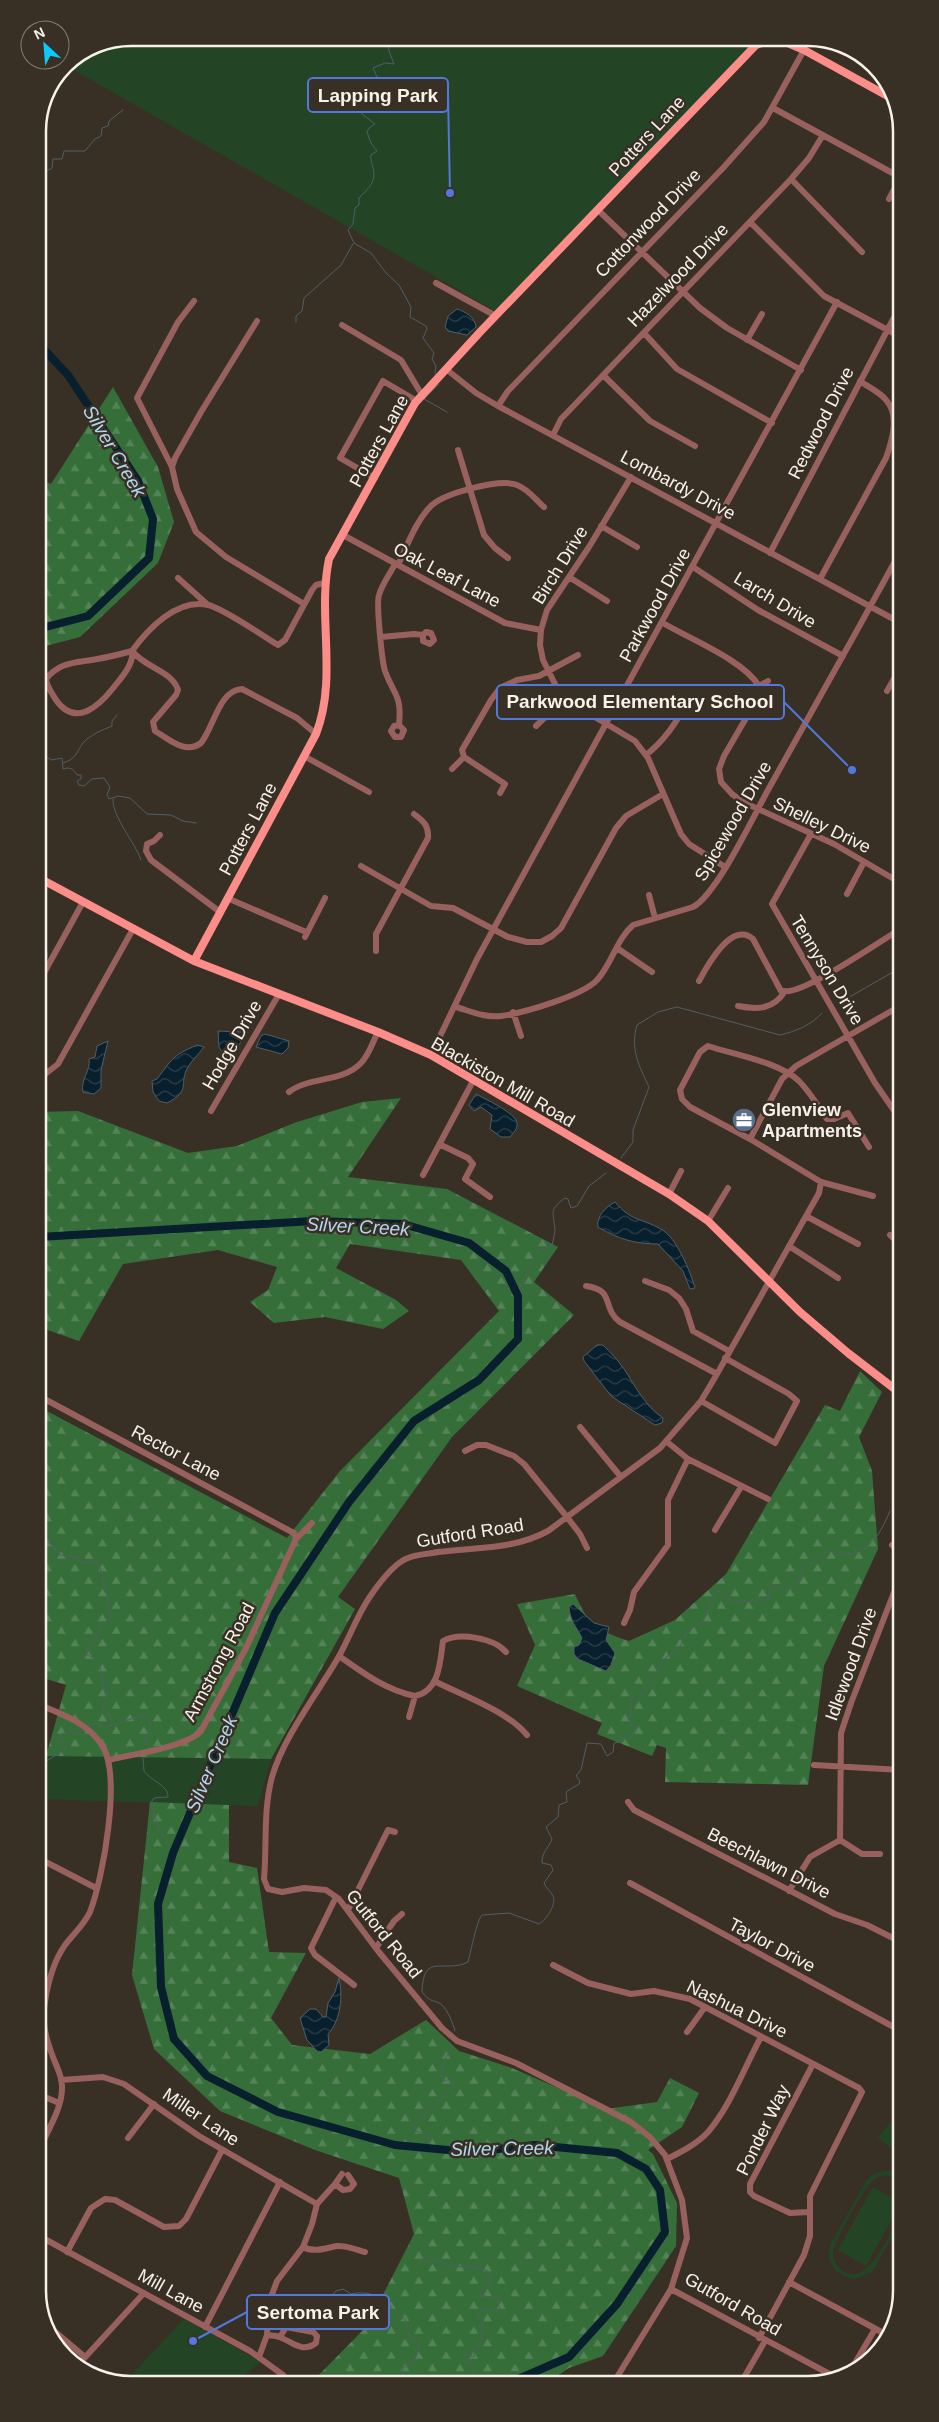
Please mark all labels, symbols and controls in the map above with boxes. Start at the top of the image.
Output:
north arrow [20,20,70,70]
text: N [31,24,47,43]
callout: Lapping Park [308,78,448,112]
text: Lapping Park [318,85,439,106]
street label: Potters Lane [605,92,689,180]
street label: Cottonwood Drive [591,165,705,281]
street label: Hazelwood Drive [624,219,732,331]
street label: Redwood Drive [784,364,858,482]
street label: Potters Lane [346,392,412,490]
water label: Silver Creek [79,401,151,502]
street label: Lombardy Drive [617,446,739,524]
street label: Birch Drive [528,522,592,608]
street label: Oak Leaf Lane [390,538,504,612]
street label: Parkwood Drive [615,545,695,665]
street label: Larch Drive [730,568,820,632]
callout: Parkwood Elementary School [497,685,784,719]
text: Parkwood Elementary School [506,691,774,712]
street label: Spicewood Drive [691,758,775,884]
street label: Potters Lane [215,779,281,879]
street label: Shelley Drive [770,793,874,857]
street label: Tennyson Drive [786,912,868,1028]
street label: Hodge Drive [198,997,266,1093]
street label: Blackiston Mill Road [428,1033,578,1131]
place label: Glenview Apartments [762,1100,862,1141]
office icon: Glenview Apartments [731,1107,757,1133]
water label: Silver Creek [306,1213,412,1240]
street label: Rector Lane [128,1421,224,1485]
street label: Gutford Road [415,1515,525,1551]
street label: Armstrong Road [179,1599,259,1725]
street label: Idlewood Drive [821,1605,881,1723]
water label: Silver Creek [182,1711,242,1816]
street label: Beechlawn Drive [704,1823,834,1903]
street label: Gutford Road [342,1886,426,1982]
street label: Taylor Drive [725,1914,819,1976]
street label: Nashua Drive [684,1976,790,2042]
street label: Ponder Way [732,2081,794,2179]
street label: Miller Lane [159,2084,243,2150]
water label: Silver Creek [450,2137,555,2160]
street label: Mill Lane [135,2265,207,2317]
street label: Gutford Road [681,2268,785,2340]
callout: Sertoma Park [247,2295,389,2329]
text: Sertoma Park [257,2302,380,2323]

